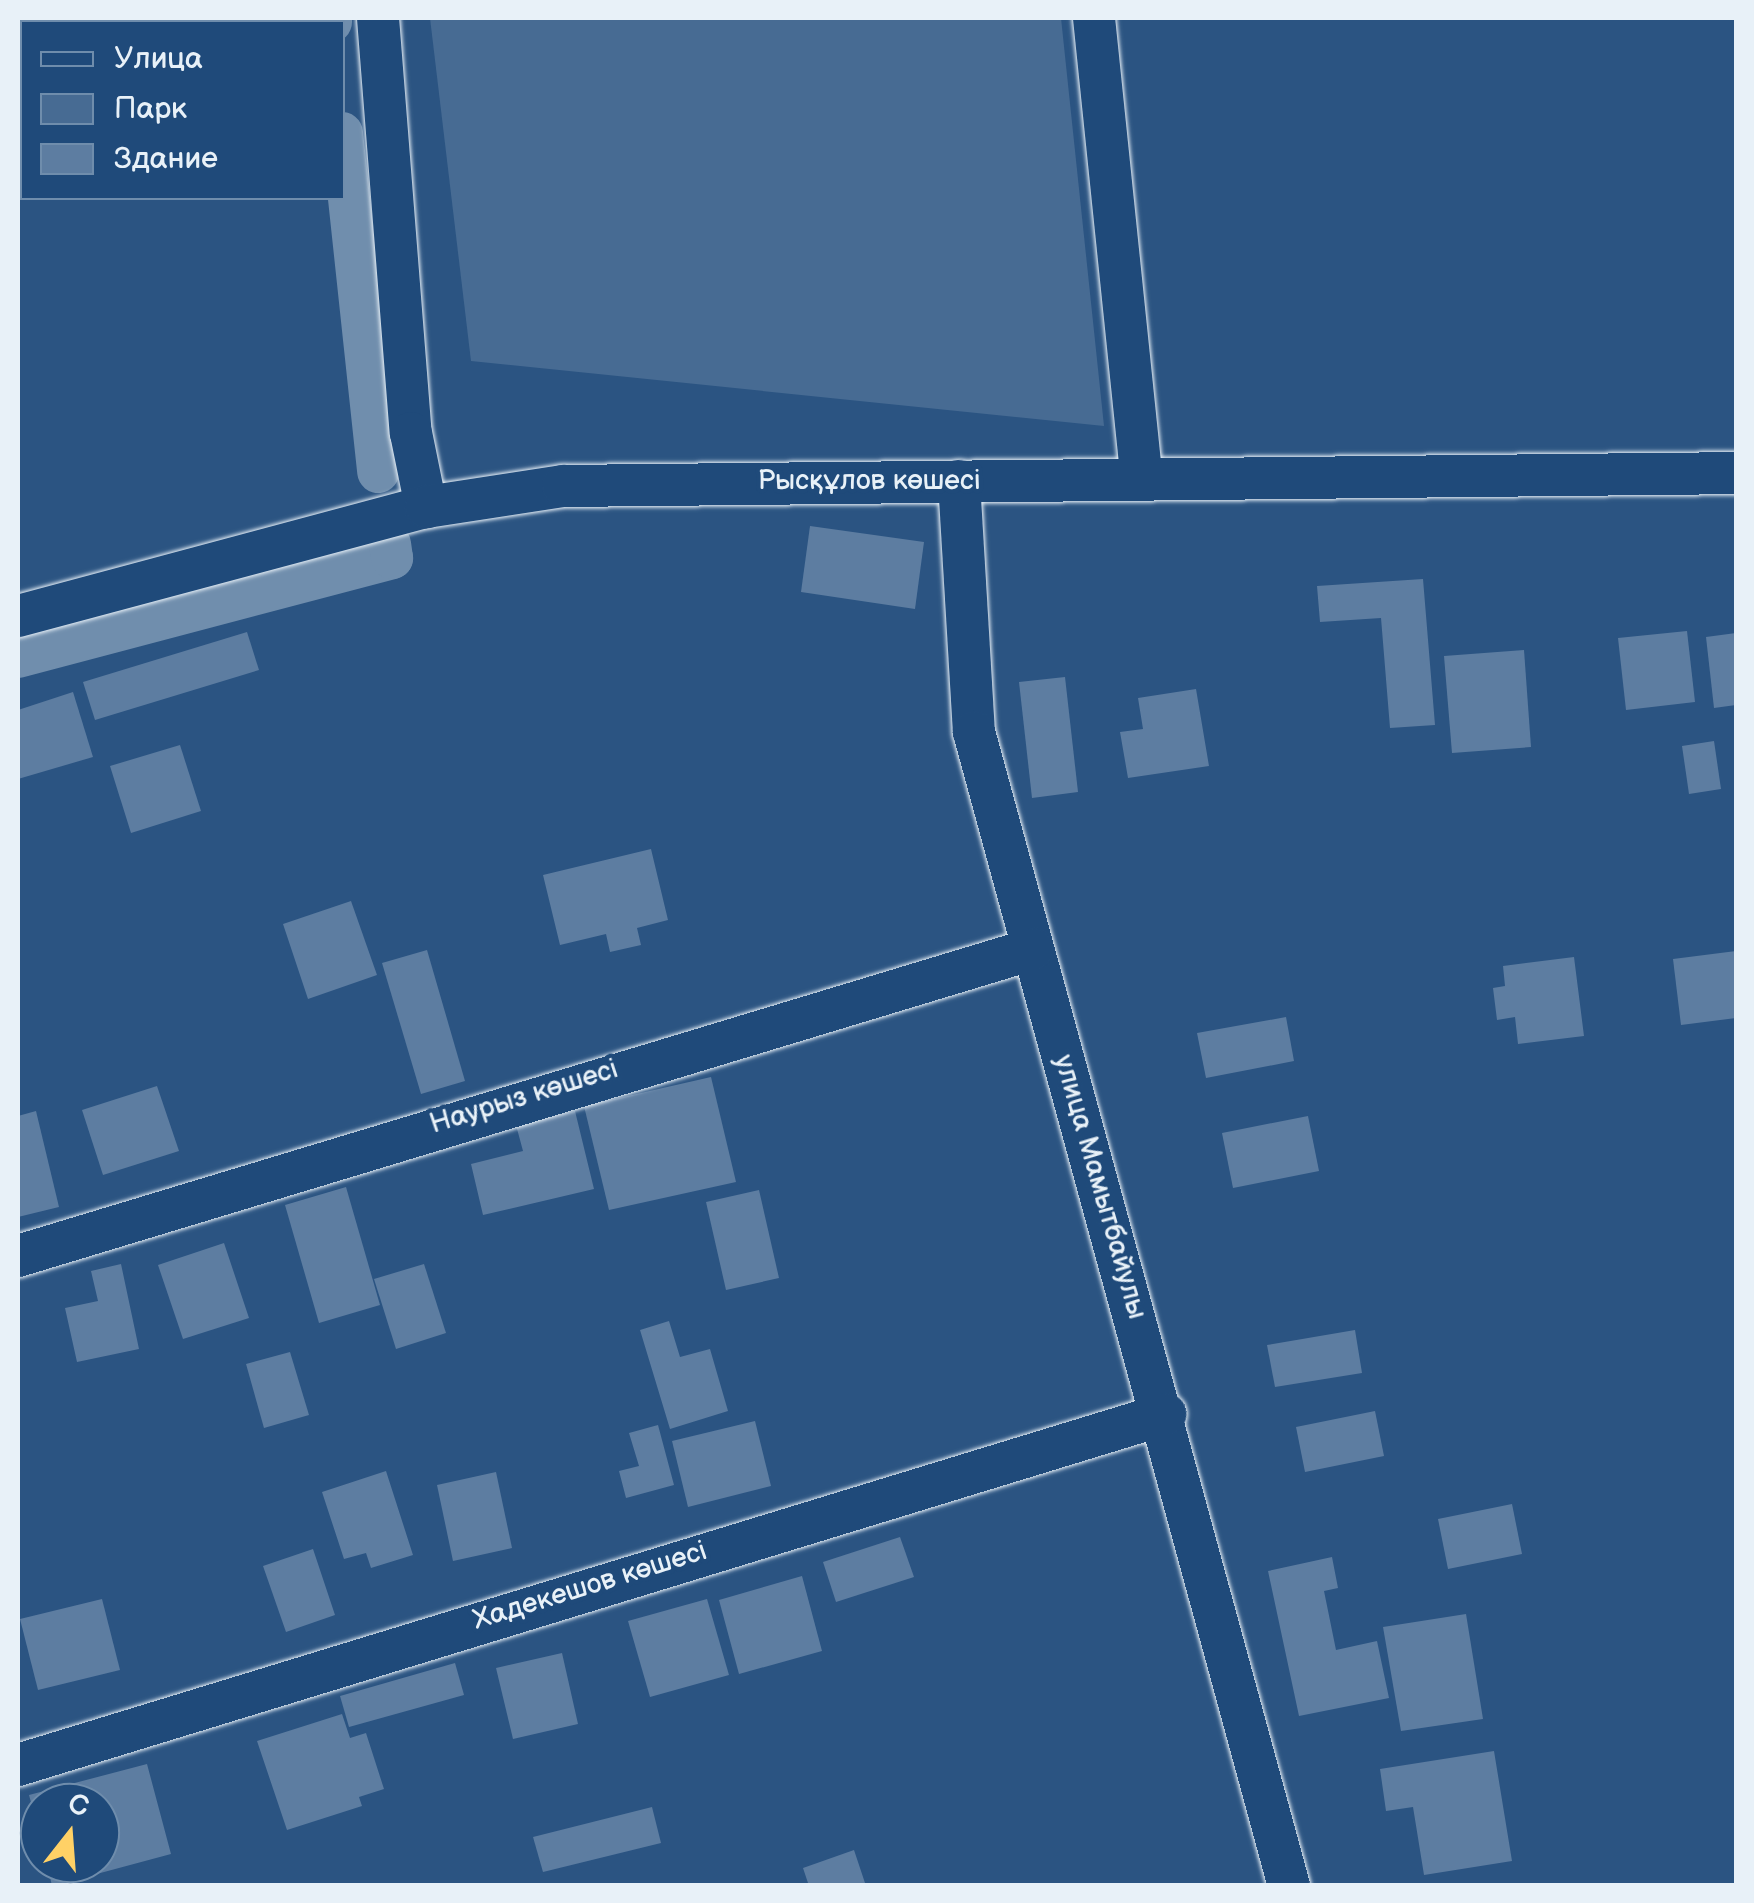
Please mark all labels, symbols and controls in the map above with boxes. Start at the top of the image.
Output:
legend [20,20,345,200]
text: Улица [114,41,203,77]
text: Парк [114,91,187,127]
text: Здание [114,141,218,177]
street label: Рысқұлов көшесі [757,464,981,498]
street label: улица Мамытбайулы [1046,1051,1154,1323]
street label: Наурыз көшесі [426,1052,622,1142]
street label: Хадекешов көшесі [469,1534,711,1638]
north arrow [20,1783,120,1883]
text: С [64,1787,92,1824]

